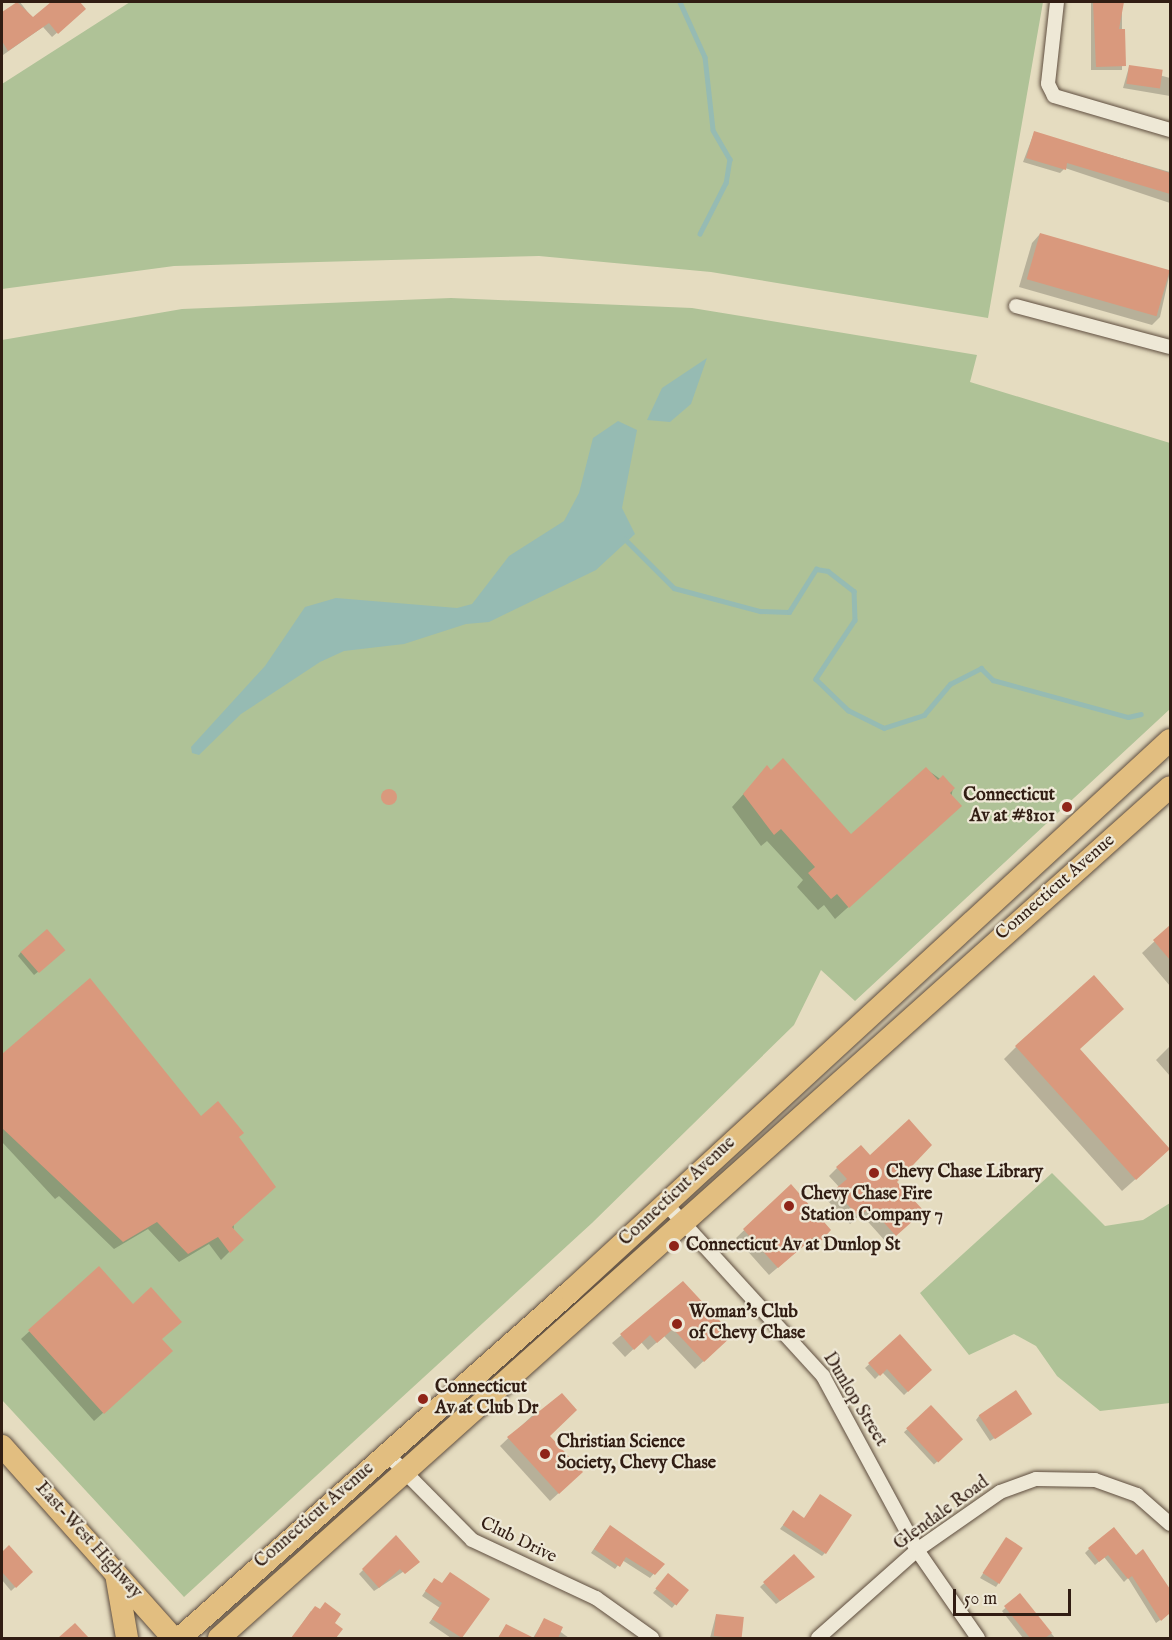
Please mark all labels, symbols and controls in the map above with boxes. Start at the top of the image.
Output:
place label: Connecticut Av at #8101 [963,786,1055,828]
marker: Connecticut Av at #8101 [1060,800,1074,814]
street label: Connecticut Avenue [992,830,1120,946]
street label: Connecticut Avenue [616,1133,740,1251]
place label: Chevy Chase Library [886,1162,1043,1184]
marker: Chevy Chase Library [867,1166,881,1180]
place label: Chevy Chase Fire Station Company 7 [801,1185,943,1228]
marker: Chevy Chase Fire Station Company 7 [782,1199,796,1213]
place label: Connecticut Av at Dunlop St [686,1235,900,1257]
marker: Connecticut Av at Dunlop St [667,1239,681,1253]
place label: Woman's Club of Chevy Chase [689,1303,805,1346]
marker: Woman's Club of Chevy Chase [670,1317,684,1331]
street label: Dunlop Street [817,1349,891,1451]
place label: Connecticut Av at Club Dr [435,1378,538,1420]
marker: Connecticut Av at Club Dr [416,1392,430,1406]
place label: Christian Science Society, Chevy Chase [557,1433,716,1476]
marker: Christian Science Society, Chevy Chase [538,1447,552,1461]
street label: Connecticut Avenue [251,1458,379,1574]
street label: Glendale Road [890,1472,994,1556]
street label: East-West Highway [30,1478,146,1604]
street label: Club Drive [476,1513,560,1569]
scale bar [956,1577,1074,1615]
text: 50 m [964,1588,997,1611]

